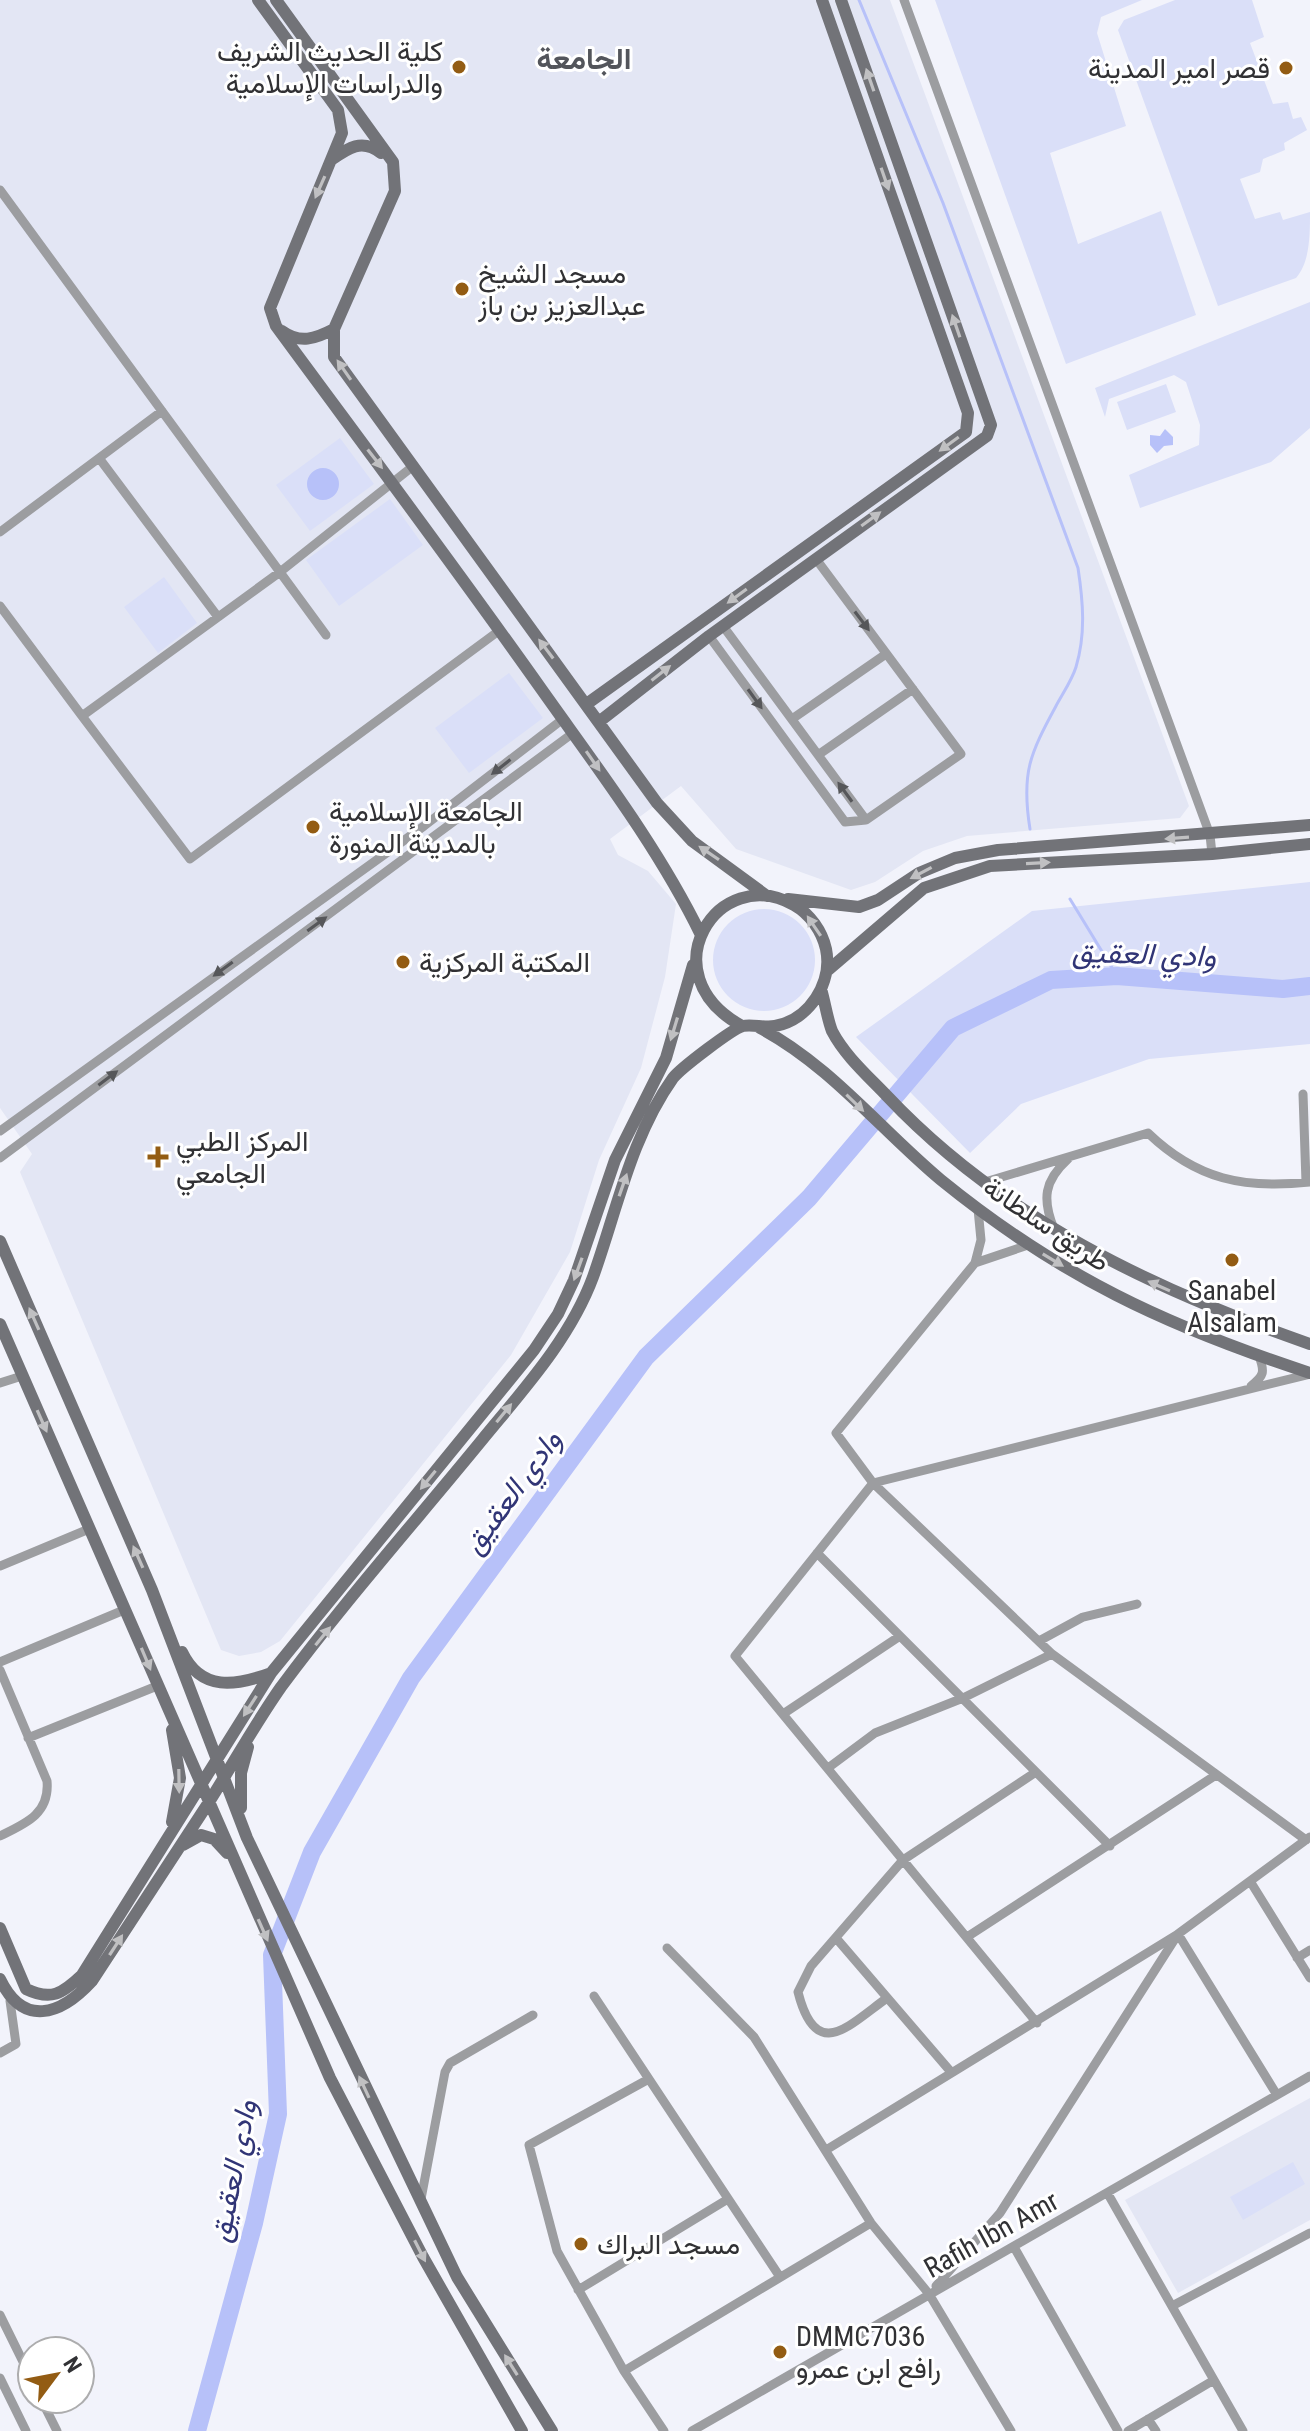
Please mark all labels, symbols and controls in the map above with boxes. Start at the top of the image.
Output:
place label: كلية الحديث الشريف والدراسات الإسلامية [217,35,443,102]
district label: الجامعة [537,41,631,76]
place label: قصر امير المدينة [1088,52,1270,86]
marker: كلية الحديث الشريف والدراسات الإسلامية [450,58,468,76]
marker: قصر امير المدينة [1277,59,1295,77]
one-way arrow [863,68,875,92]
one-way arrow [879,167,892,191]
one-way arrow [313,175,326,199]
place label: مسجد الشيخ عبدالعزيز بن باز [477,257,646,323]
marker: مسجد الشيخ عبدالعزيز بن باز [453,280,471,298]
one-way arrow [950,313,962,337]
one-way arrow [337,360,352,381]
one-way arrow [938,436,959,451]
one-way arrow [367,449,383,469]
one-way arrow [860,511,882,527]
one-way arrow [727,587,748,603]
one-way arrow [854,611,870,632]
one-way arrow [538,639,554,659]
one-way arrow [651,665,671,682]
one-way arrow [747,688,762,709]
one-way arrow [585,750,600,771]
one-way arrow [491,758,511,774]
one-way arrow [838,781,854,802]
place label: الجامعة الإسلامية بالمدينة المنورة [329,795,523,861]
marker: الجامعة الإسلامية بالمدينة المنورة [304,818,322,836]
one-way arrow [1164,832,1189,845]
one-way arrow [698,846,719,861]
one-way arrow [1026,856,1051,869]
one-way arrow [910,867,933,880]
one-way arrow [807,915,822,936]
one-way arrow [306,916,328,932]
water label: وادي العقيق [1071,933,1217,981]
place label: المكتبة المركزية [419,946,590,980]
marker: المكتبة المركزية [394,953,412,971]
one-way arrow [212,961,234,977]
one-way arrow [667,1017,680,1041]
one-way arrow [97,1071,118,1087]
one-way arrow [845,1093,864,1112]
place label: المركز الطبي الجامعي [176,1125,308,1196]
marker: المركز الطبي الجامعي [147,1146,169,1168]
street label: طريق سلطانة [977,1170,1116,1280]
one-way arrow [617,1172,629,1196]
marker: Sanabel Alsalam [1223,1251,1241,1269]
one-way arrow [1042,1253,1064,1267]
one-way arrow [571,1257,584,1281]
place label: Sanabel Alsalam [1187,1274,1277,1339]
one-way arrow [1147,1279,1171,1293]
one-way arrow [27,1307,40,1330]
one-way arrow [495,1403,512,1423]
one-way arrow [35,1409,48,1433]
water label: وادي العقيق [455,1423,574,1565]
one-way arrow [420,1470,437,1490]
one-way arrow [131,1545,144,1569]
one-way arrow [314,1626,330,1646]
one-way arrow [139,1648,152,1671]
one-way arrow [243,1695,258,1717]
one-way arrow [172,1769,185,1794]
one-way arrow [256,1918,270,1942]
one-way arrow [108,1934,122,1956]
one-way arrow [357,2076,371,2099]
water label: وادي العقيق [202,2097,270,2246]
street label: Rafih Ibn Amr [918,2184,1064,2285]
place label: مسجد البراك [597,2228,740,2262]
marker: مسجد البراك [572,2235,590,2253]
one-way arrow [413,2239,426,2262]
place label: DMMC7036 رافع ابن عمرو [796,2320,941,2388]
north arrow [16,2335,96,2415]
marker: DMMC7036 رافع ابن عمرو [771,2343,789,2361]
text: N [58,2352,87,2377]
one-way arrow [504,2353,519,2376]

